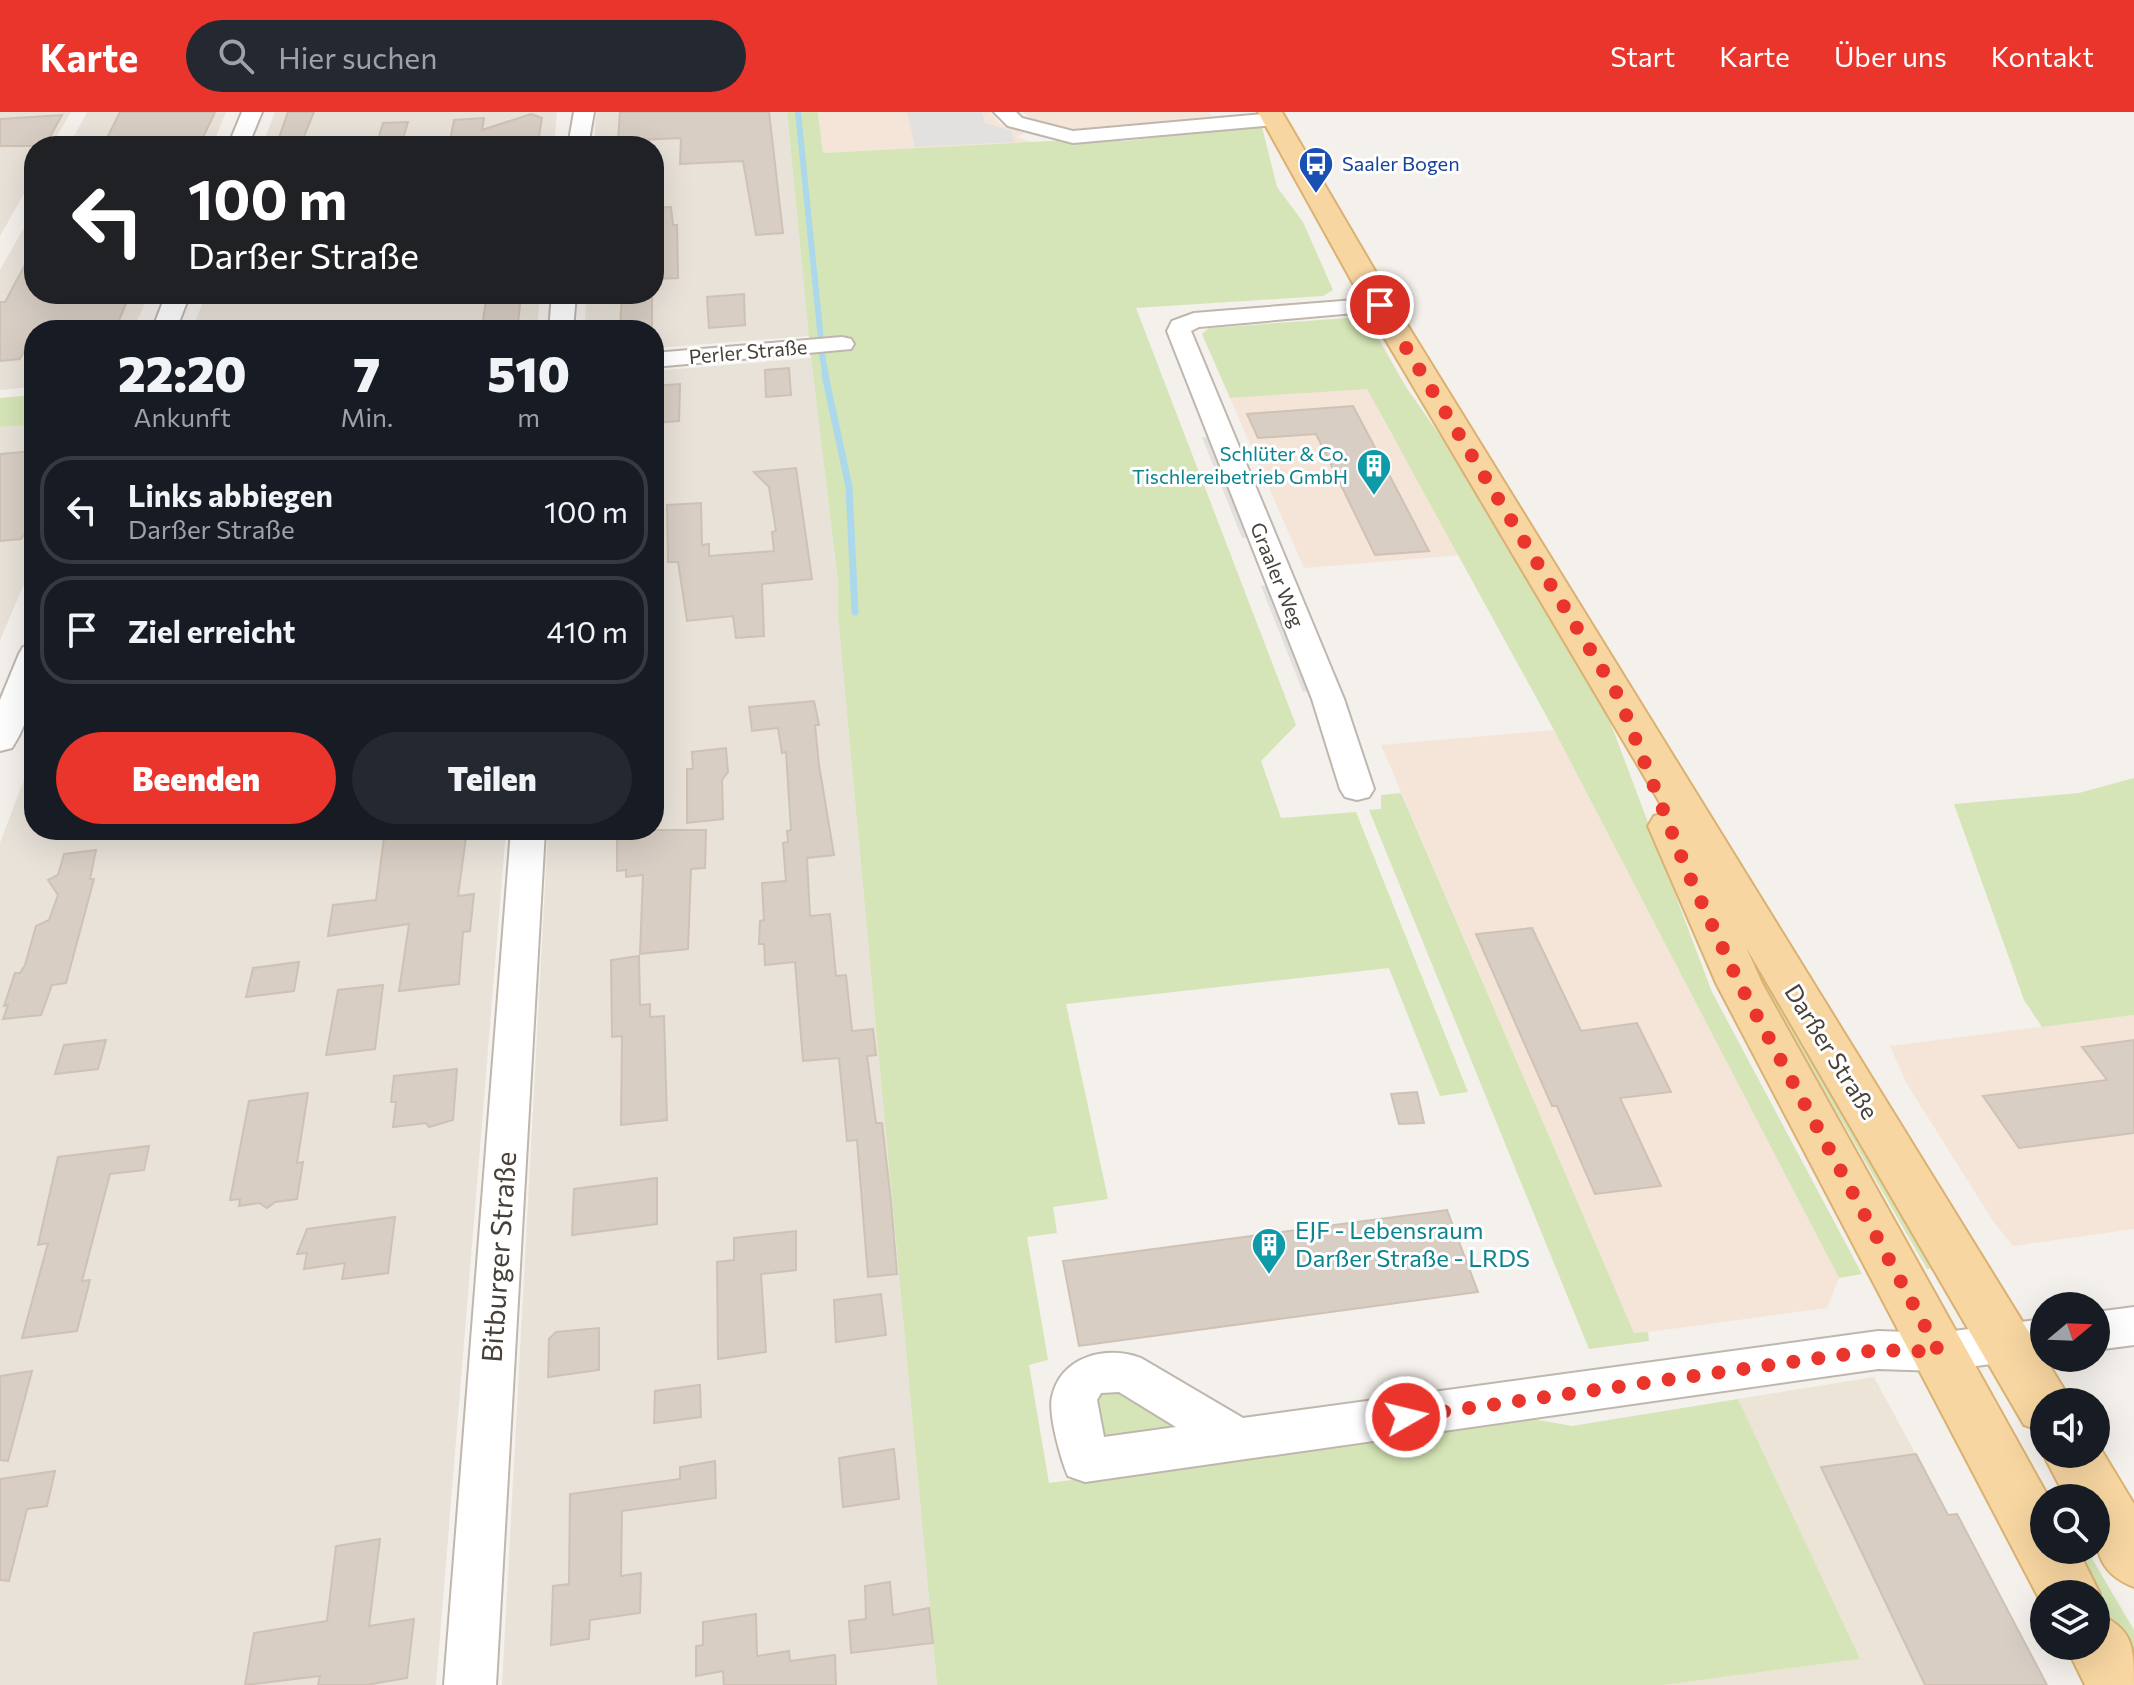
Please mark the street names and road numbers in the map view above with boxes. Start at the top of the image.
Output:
street label: Perler Straße [688,334,808,368]
street label: Graaler Weg [1246,519,1310,631]
street label: Darßer Straße [1779,978,1885,1124]
street label: Bitburger Straße [474,1150,522,1363]

